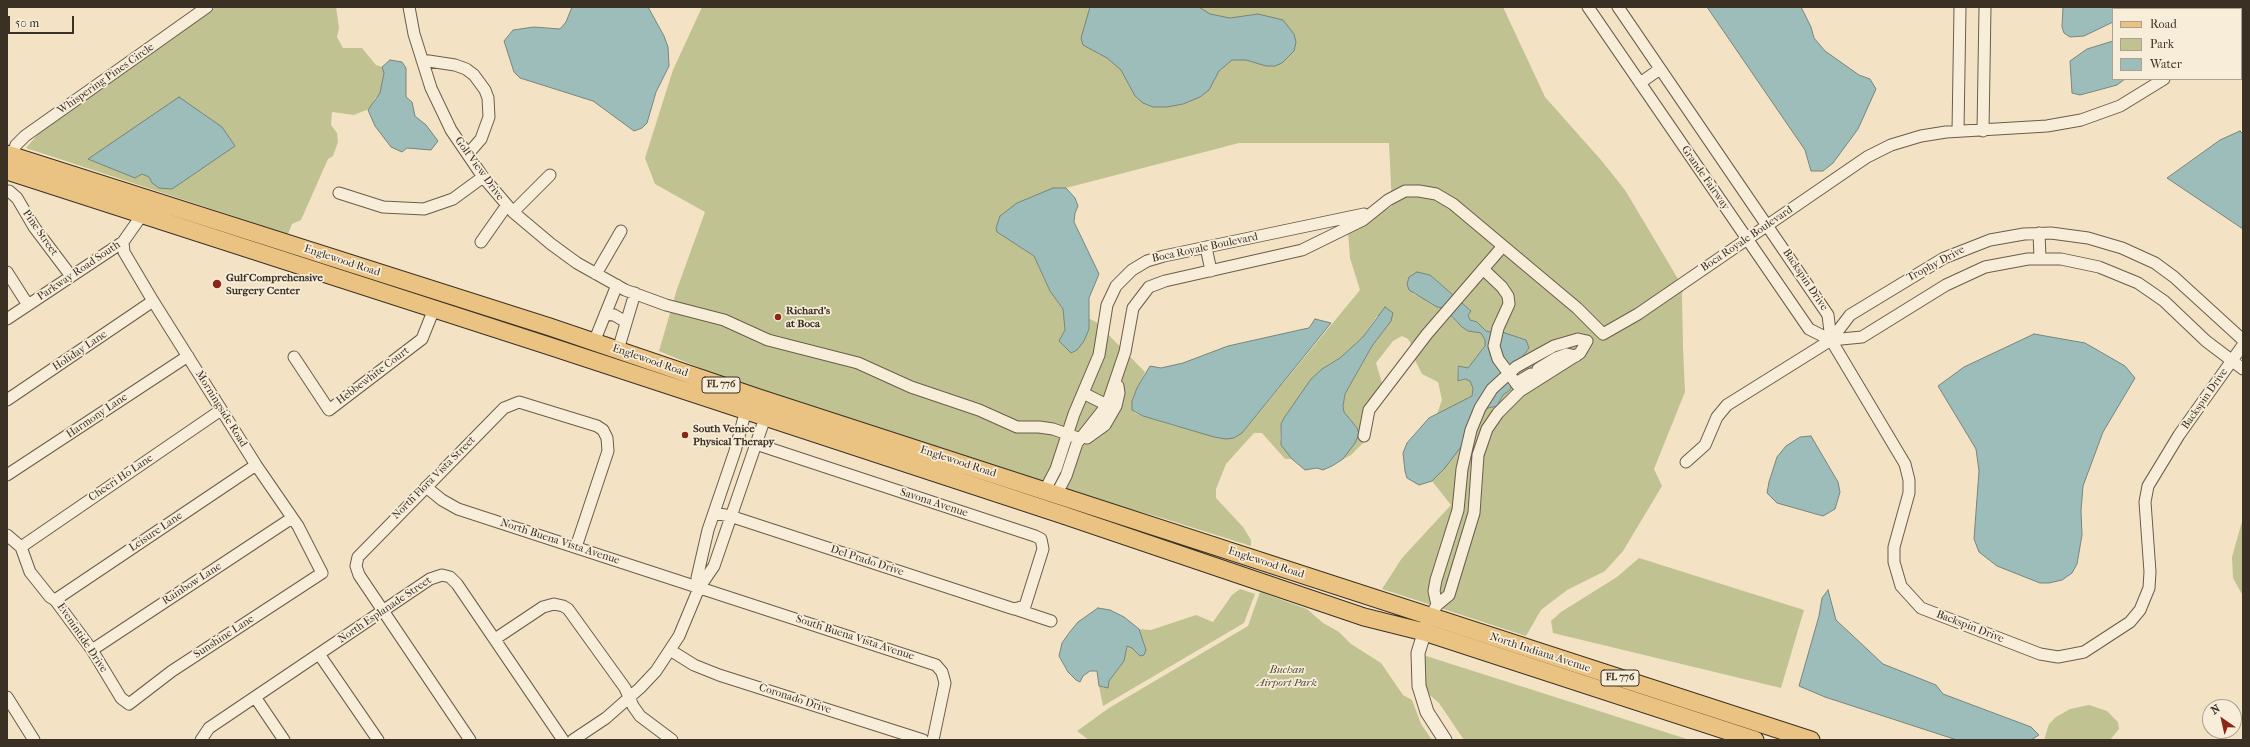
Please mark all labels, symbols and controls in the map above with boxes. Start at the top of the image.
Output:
scale bar [10,8,76,34]
legend [2112,8,2242,80]
text: 50 m [15,16,39,30]
text: Road [2150,17,2177,31]
text: Park [2150,37,2174,51]
street label: Whispering Pines Circle [55,41,157,117]
text: Water [2150,57,2182,71]
street label: Golf View Drive [452,135,506,203]
street label: Grande Fairway [1678,143,1732,213]
street label: Boca Royale Boulevard [1699,203,1795,275]
street label: Pine Street [19,207,61,259]
street label: Boca Royale Boulevard [1151,230,1259,266]
street label: Parkway Road South [35,238,123,304]
street label: Englewood Road [302,242,382,280]
street label: Trophy Drive [1905,243,1967,285]
street label: Backspin Drive [1780,247,1830,313]
place label: Gulf Comprehensive Surgery Center [226,271,323,297]
marker: Gulf Comprehensive Surgery Center [211,278,223,290]
place label: Richard's at Boca [786,304,830,330]
marker: Richard's at Boca [773,312,783,322]
street label: Holiday Lane [50,328,110,374]
street label: Englewood Road [610,342,690,380]
street label: Hebbewhite Court [334,344,412,408]
street label: Backspin Drive [2179,366,2231,432]
street label: Morningside Road [192,368,250,450]
road number: FL 776 [702,377,740,393]
street label: Harmony Lane [64,391,130,441]
place label: South Venice Physical Therapy [693,422,774,448]
marker: South Venice Physical Therapy [680,430,690,440]
street label: North Flora Vista Street [390,434,478,522]
street label: Englewood Road [918,443,998,481]
street label: Cheeri Ho Lane [86,452,156,504]
street label: Savona Avenue [898,486,970,520]
street label: Leisure Lane [127,509,185,555]
street label: North Buena Vista Avenue [499,516,621,568]
street label: Del Prado Drive [829,543,905,579]
street label: Englewood Road [1226,544,1306,582]
street label: Rainbow Lane [160,560,224,608]
street label: North Esplanade Street [336,574,434,646]
street label: Evenintide Drive [54,601,110,675]
street label: Backspin Drive [1934,608,2006,646]
street label: Sunshine Lane [191,613,257,661]
street label: South Buena Vista Avenue [794,613,916,663]
street label: North Indiana Avenue [1488,630,1592,676]
park label: Buchan Airport Park [1257,663,1317,689]
road number: FL 776 [1601,670,1639,686]
street label: Coronado Drive [757,681,833,717]
north arrow [2202,699,2242,739]
text: N [2208,702,2223,717]

